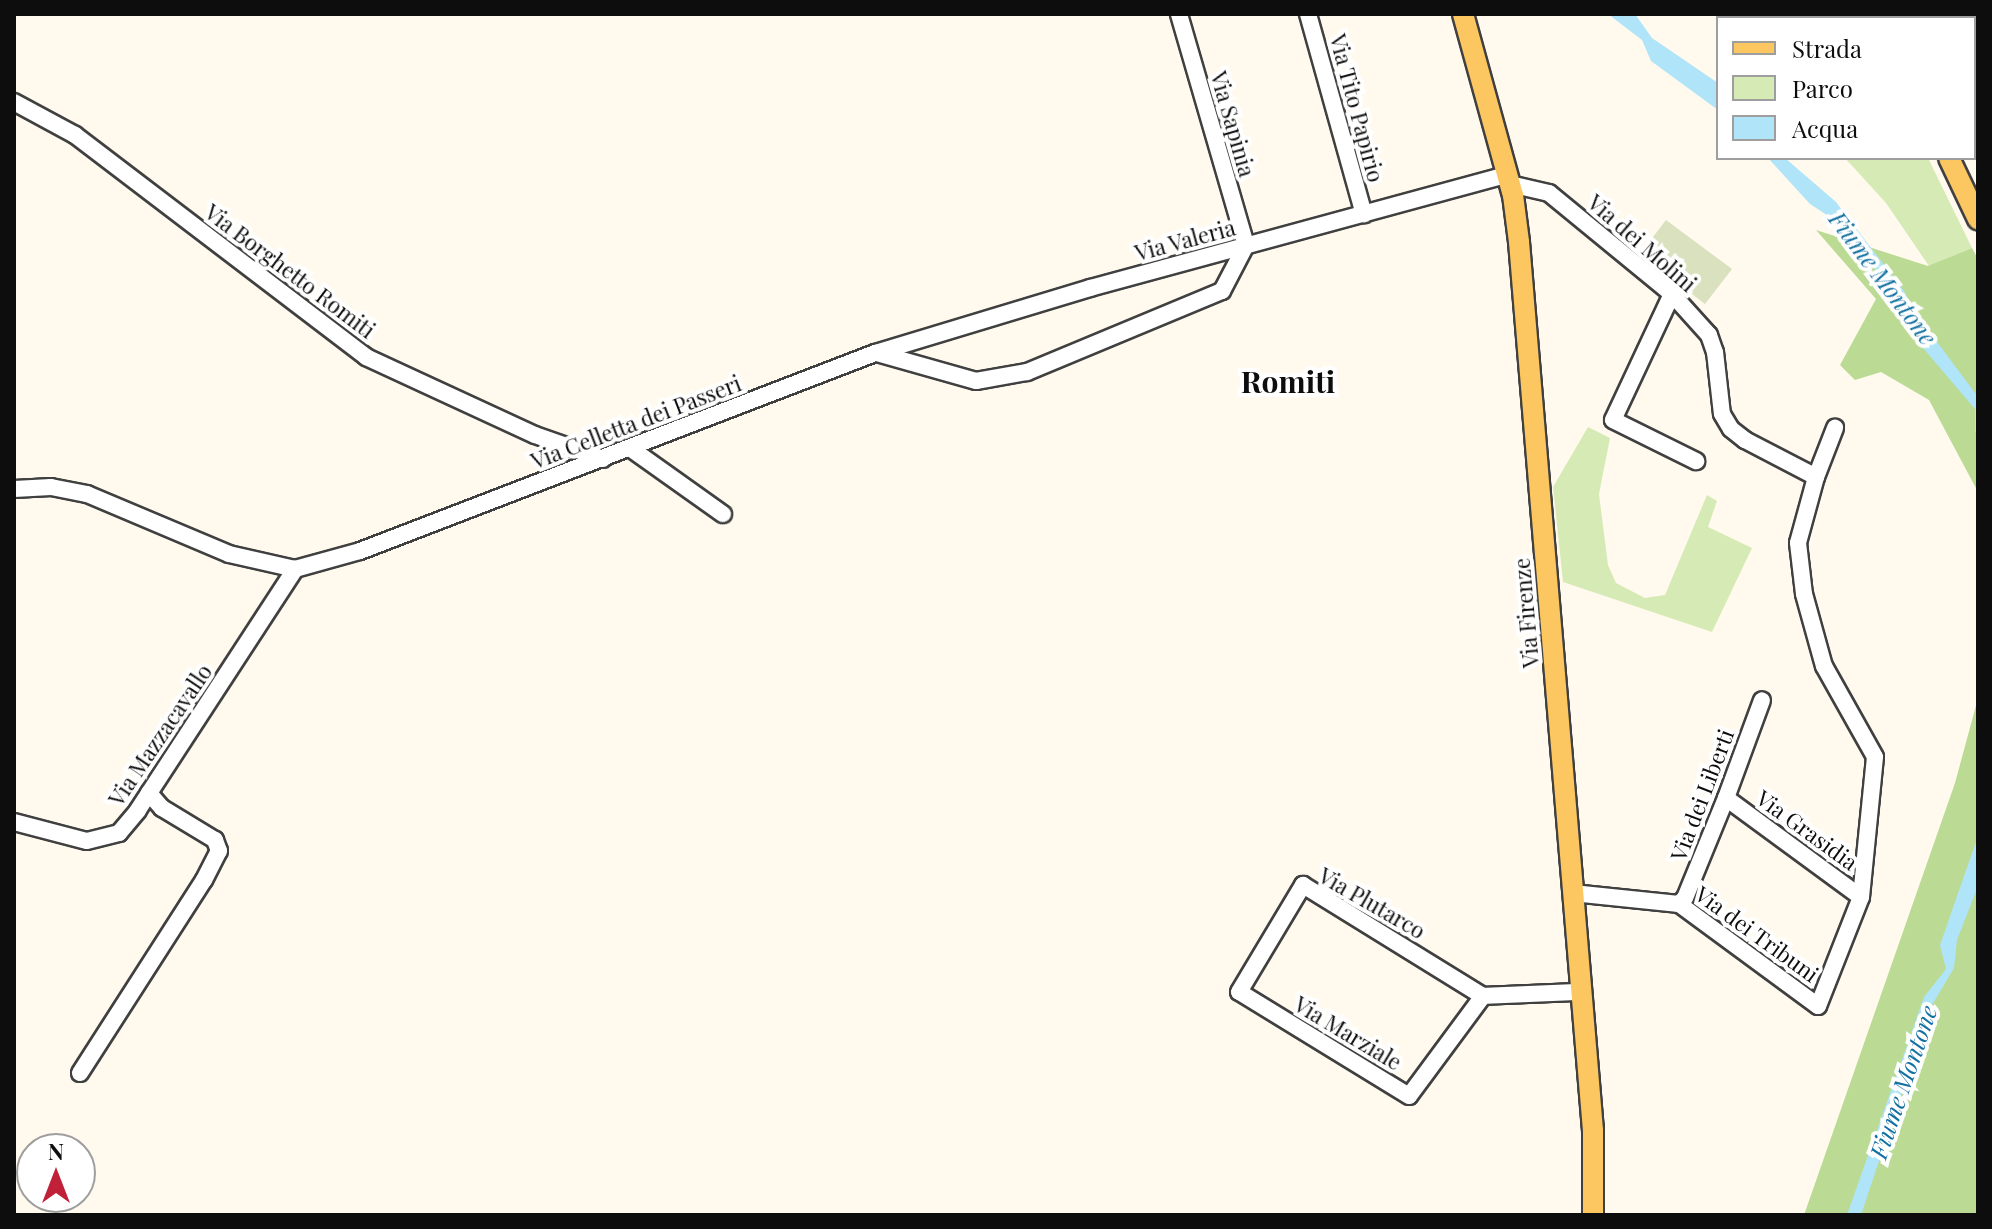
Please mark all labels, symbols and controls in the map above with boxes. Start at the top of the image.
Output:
legend [1716,16,1976,160]
street label: Via Tito Papirio [1324,31,1390,185]
text: Strada [1792,32,1862,64]
street label: Via Sapinia [1205,68,1261,180]
text: Parco [1792,72,1853,104]
text: Acqua [1792,112,1858,144]
street label: Via dei Molini [1582,189,1702,297]
street label: Via Borghetto Romiti [200,198,380,344]
water label: Fiume Montone [1823,205,1943,351]
street label: Via Valeria [1131,214,1239,266]
district label: Romiti [1241,363,1335,399]
street label: Via Celletta dei Passeri [527,370,745,474]
street label: Via Firenze [1508,557,1544,669]
street label: Via Mazzacavallo [103,659,217,811]
street label: Via dei Liberti [1665,725,1739,865]
street label: Via Grasidia [1751,784,1863,876]
street label: Via Plutarco [1314,862,1430,944]
street label: Via dei Tribuni [1690,880,1824,988]
street label: Via Marziale [1289,991,1407,1075]
water label: Fiume Montone [1863,1002,1943,1162]
north arrow [16,1133,96,1213]
text: N [48,1136,64,1166]

